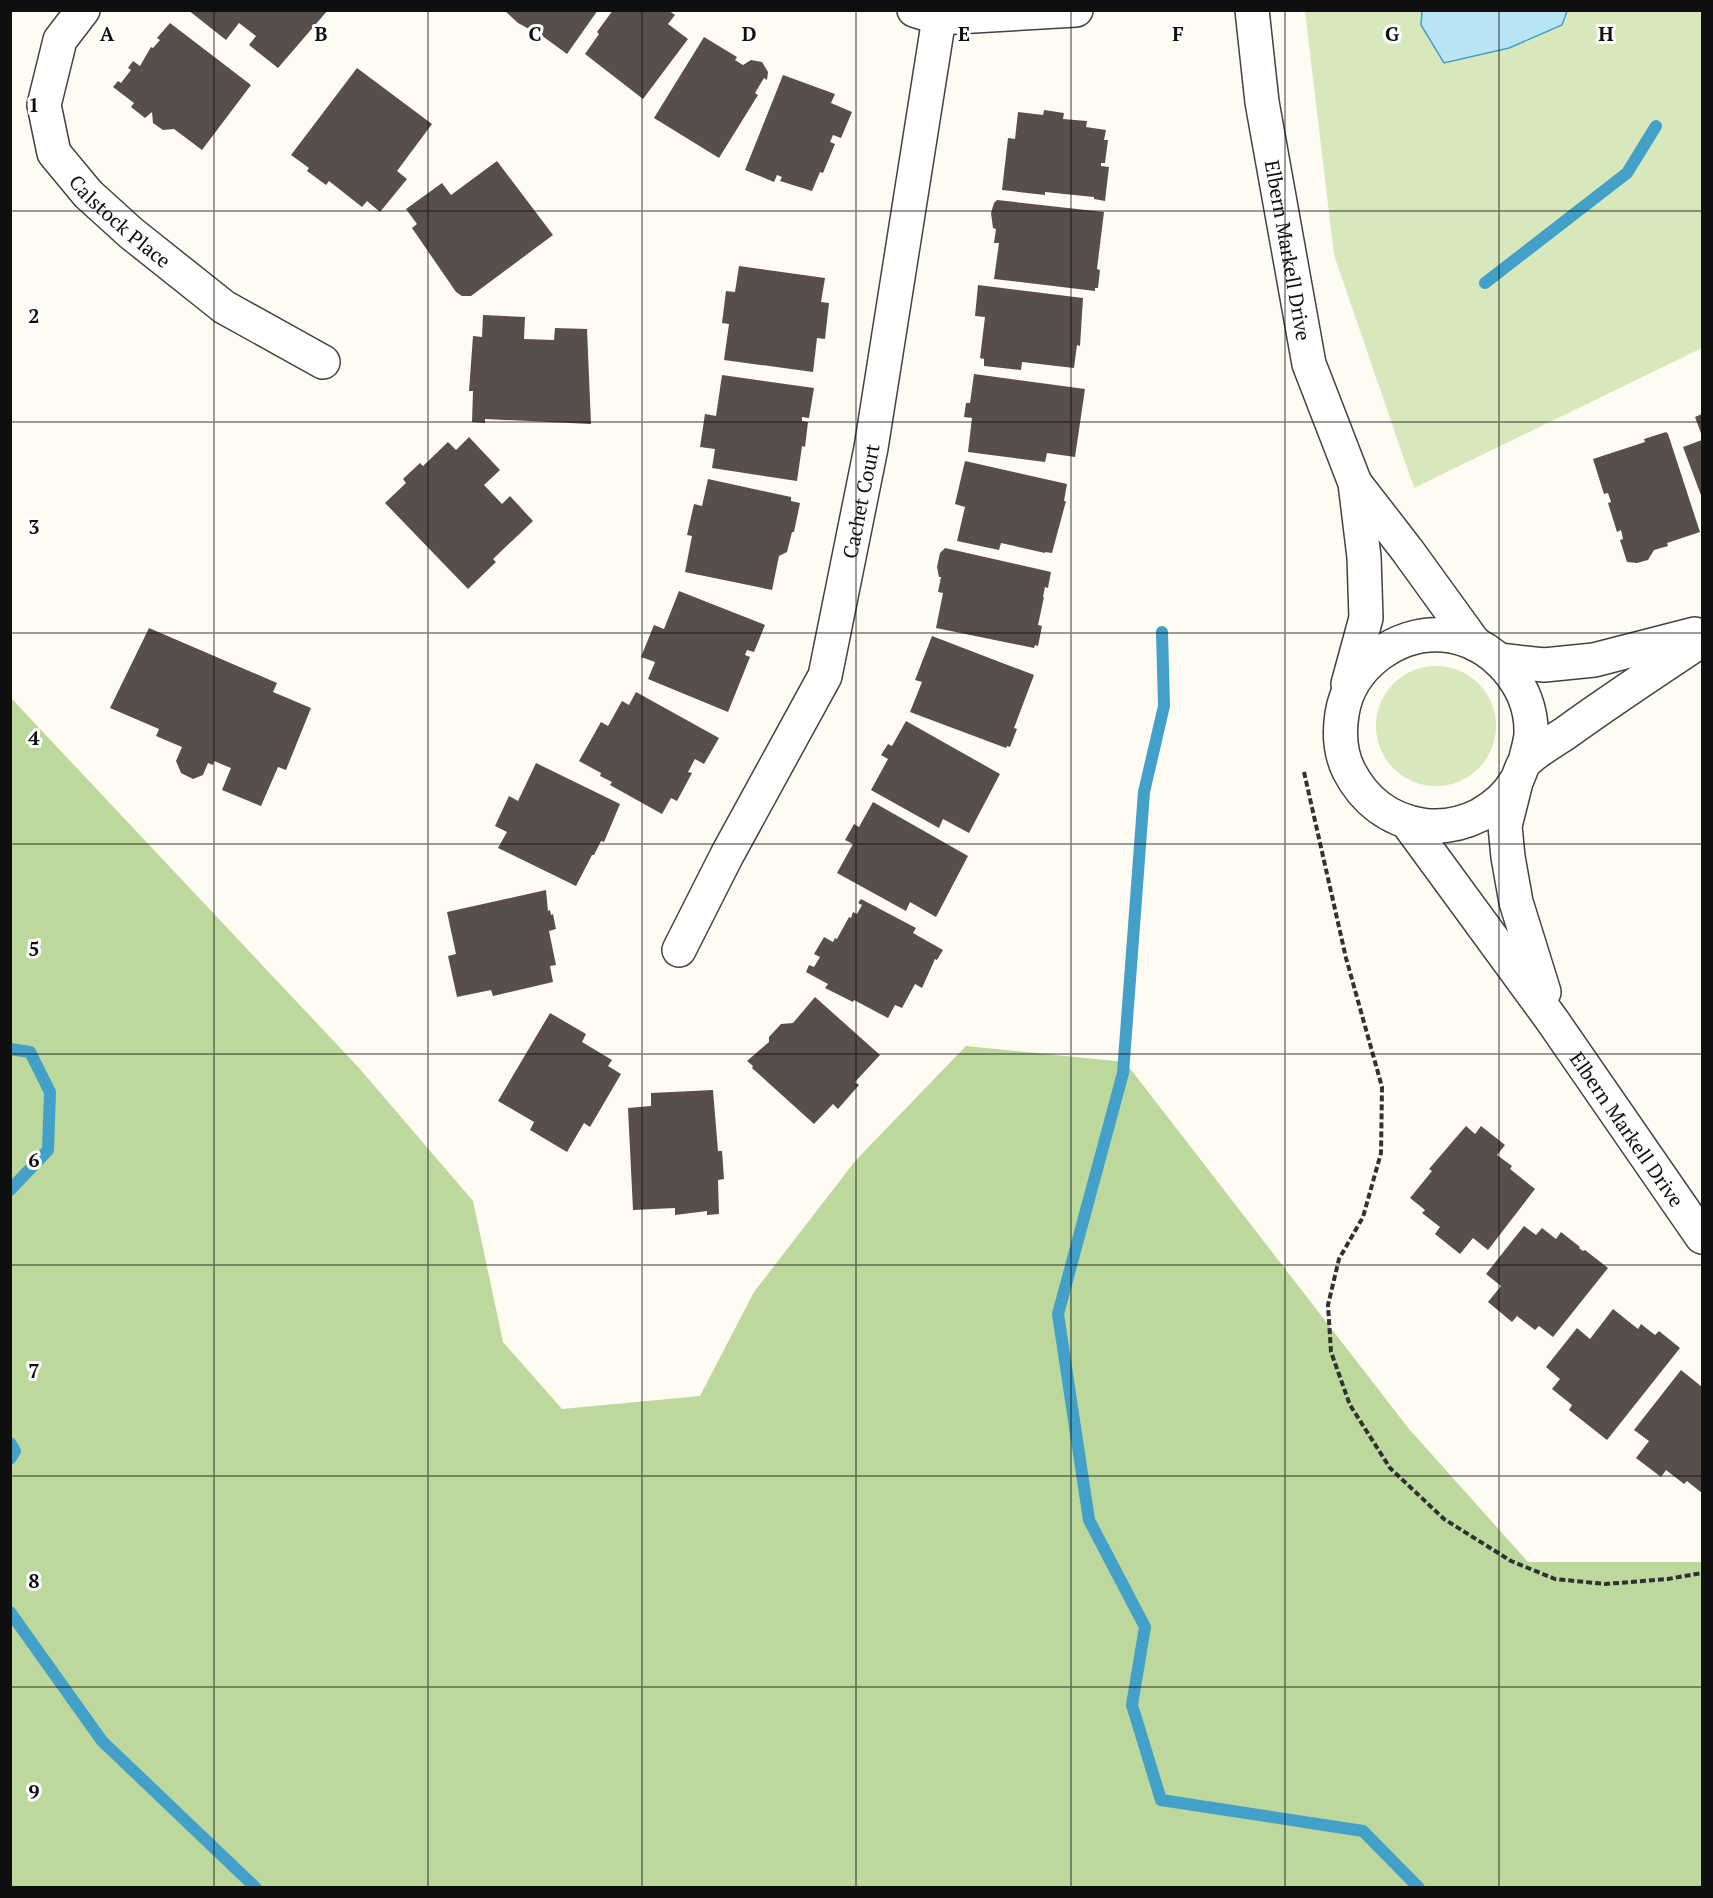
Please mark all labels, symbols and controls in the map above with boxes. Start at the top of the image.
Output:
text: A [100,20,115,47]
text: B [315,20,328,47]
text: C [528,20,542,47]
text: D [742,20,756,47]
text: E [958,20,970,47]
text: F [1172,20,1184,47]
text: G [1385,20,1399,47]
text: H [1598,20,1614,47]
text: 1 [28,91,40,118]
street label: Elbern Markell Drive [1259,158,1318,343]
street label: Calstock Place [64,168,177,273]
text: 2 [28,302,40,329]
street label: Cachet Court [836,441,885,561]
text: 3 [28,513,40,540]
text: 4 [28,724,40,751]
text: 5 [28,935,40,962]
street label: Elbern Markell Drive [1564,1046,1691,1212]
text: 6 [28,1146,40,1173]
text: 7 [28,1357,40,1384]
text: 8 [28,1567,40,1594]
text: 9 [28,1778,40,1805]

